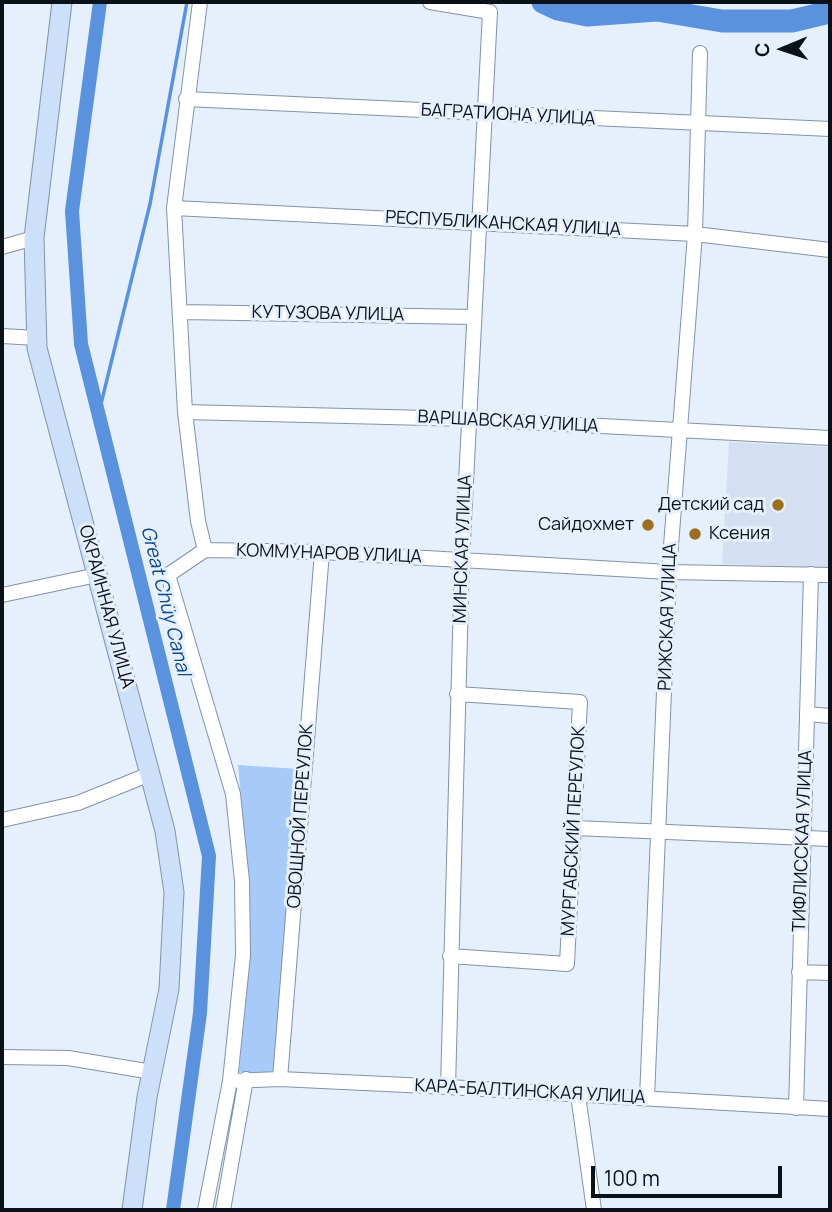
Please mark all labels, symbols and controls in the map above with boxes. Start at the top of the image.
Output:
north arrow [748,14,818,84]
text: С [749,42,775,57]
street label: БАГРАТИОНА УЛИЦА [420,100,596,130]
street label: РЕСПУБЛИКАНСКАЯ УЛИЦА [385,207,621,241]
street label: КУТУЗОВА УЛИЦА [252,302,404,326]
street label: ВАРШАВСКАЯ УЛИЦА [417,406,599,438]
street label: МИНСКАЯ УЛИЦА [450,474,476,624]
place label: Детский сад [658,494,764,516]
marker: Детский сад [770,497,786,513]
place label: Сайдохмет [538,514,634,536]
marker: Сайдохмет [640,517,656,533]
street label: ОКРАИННАЯ УЛИЦА [74,523,138,691]
place label: Ксения [709,523,770,545]
water label: Great Chüy Canal [135,524,195,678]
marker: Ксения [687,526,703,542]
street label: КОММУНАРОВ УЛИЦА [236,540,422,568]
street label: РИЖСКАЯ УЛИЦА [655,543,681,691]
street label: ОВОЩНОЙ ПЕРЕУЛОК [284,723,318,909]
street label: МУРГАБСКИЙ ПЕРЕУЛОК [558,725,590,937]
street label: ТИФЛИССКАЯ УЛИЦА [789,749,817,933]
street label: КАРА-БАЛТИНСКАЯ УЛИЦА [414,1075,646,1109]
scale bar [594,1152,785,1196]
text: 100 m [604,1164,660,1192]

